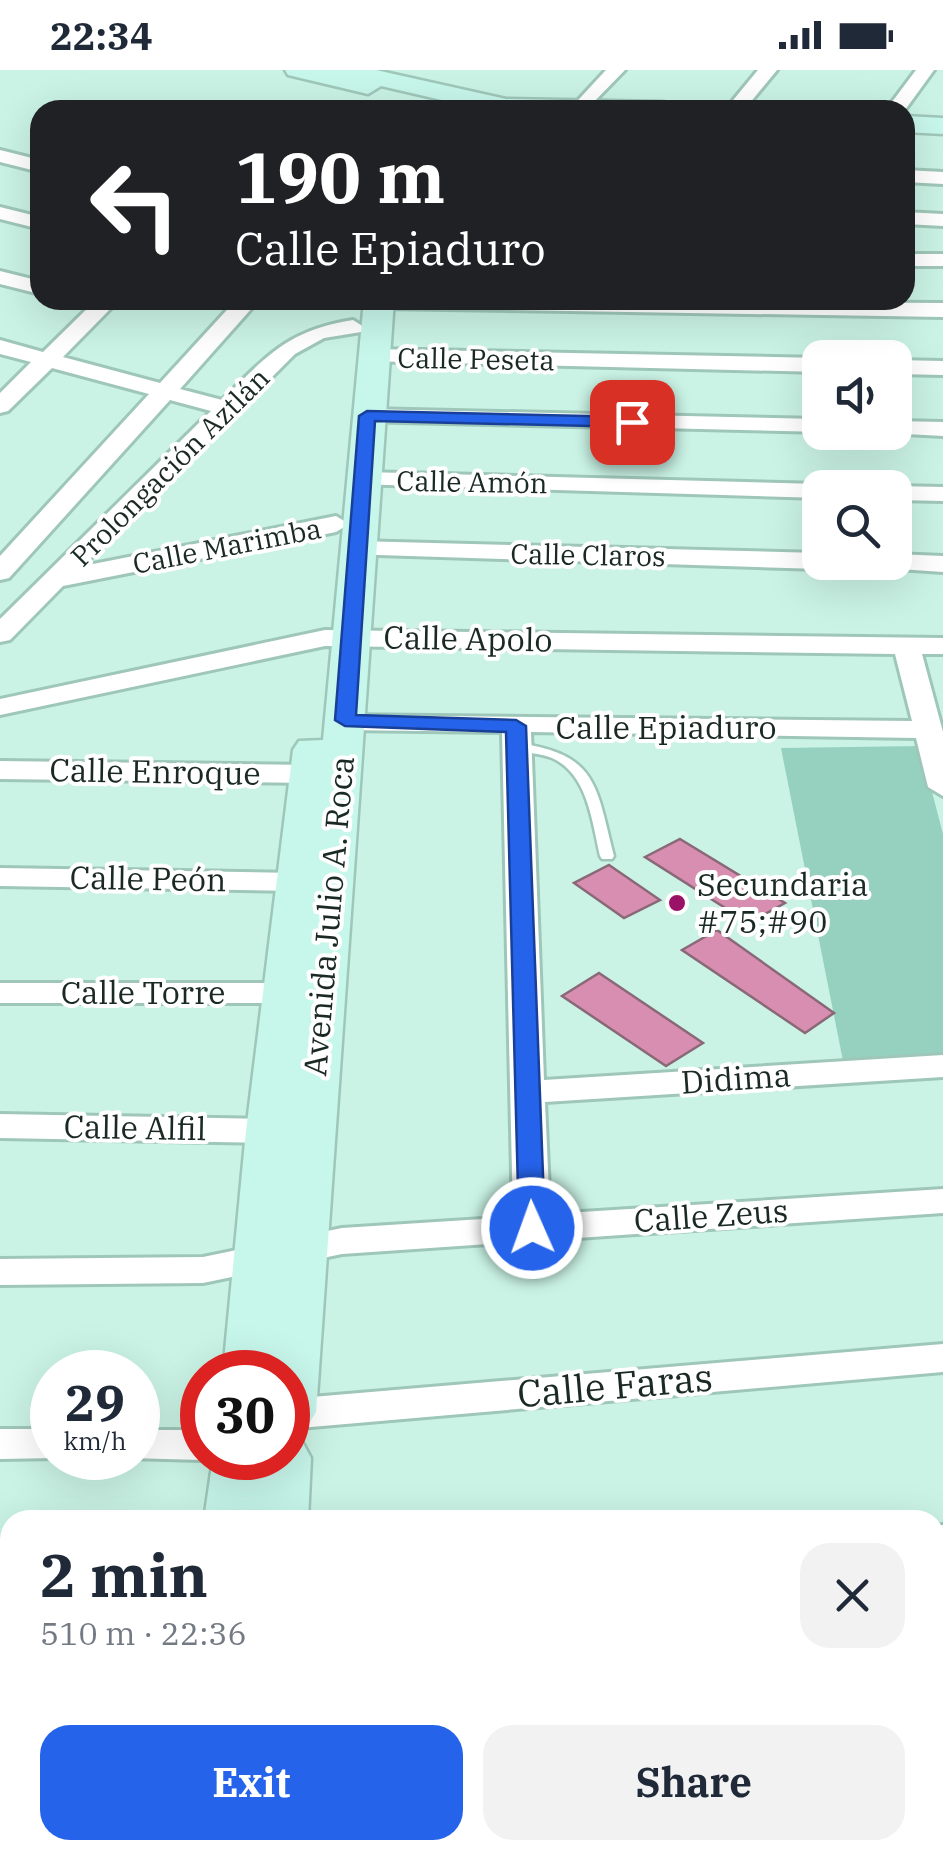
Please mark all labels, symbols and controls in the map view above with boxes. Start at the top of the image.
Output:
text: 22:34 [50,11,153,60]
text: 190 m [235,131,445,222]
icon: left [70,140,200,270]
text: Calle Epiaduro [235,219,546,277]
street label: Calle Peseta [397,339,555,378]
map controls [802,340,912,580]
button: sound [802,340,912,450]
street label: Prolongación Aztlán [62,359,277,574]
pin [590,380,675,465]
icon: arrive [605,395,660,450]
street label: Calle Amón [396,462,548,501]
button: search [802,470,912,580]
street label: Calle Marimba [129,509,324,582]
street label: Calle Claros [510,535,666,574]
street label: Calle Apolo [383,616,553,660]
street label: Calle Epiaduro [556,706,776,748]
street label: Calle Enroque [49,748,261,794]
street label: Avenida Julio A. Roca [293,754,363,1078]
street label: Calle Peón [69,856,227,900]
place label: Secundaria #75;#90 [697,863,868,942]
marker: Secundaria #75;#90 [666,892,688,914]
street label: Calle Torre [61,971,225,1013]
street label: Didima [680,1053,792,1103]
street label: Calle Alfil [63,1105,207,1149]
position arrow [480,1176,584,1280]
street label: Calle Zeus [632,1189,789,1241]
speed limit sign: 30 [180,1350,310,1480]
street label: Calle Faras [515,1352,715,1417]
text: 29 [65,1370,125,1435]
text: km/h [63,1424,127,1457]
text: 2 min [40,1535,208,1614]
button: close [800,1543,905,1648]
text: 510 m · 22:36 [40,1612,247,1654]
button: Exit [40,1725,463,1840]
button: Share [483,1725,905,1840]

